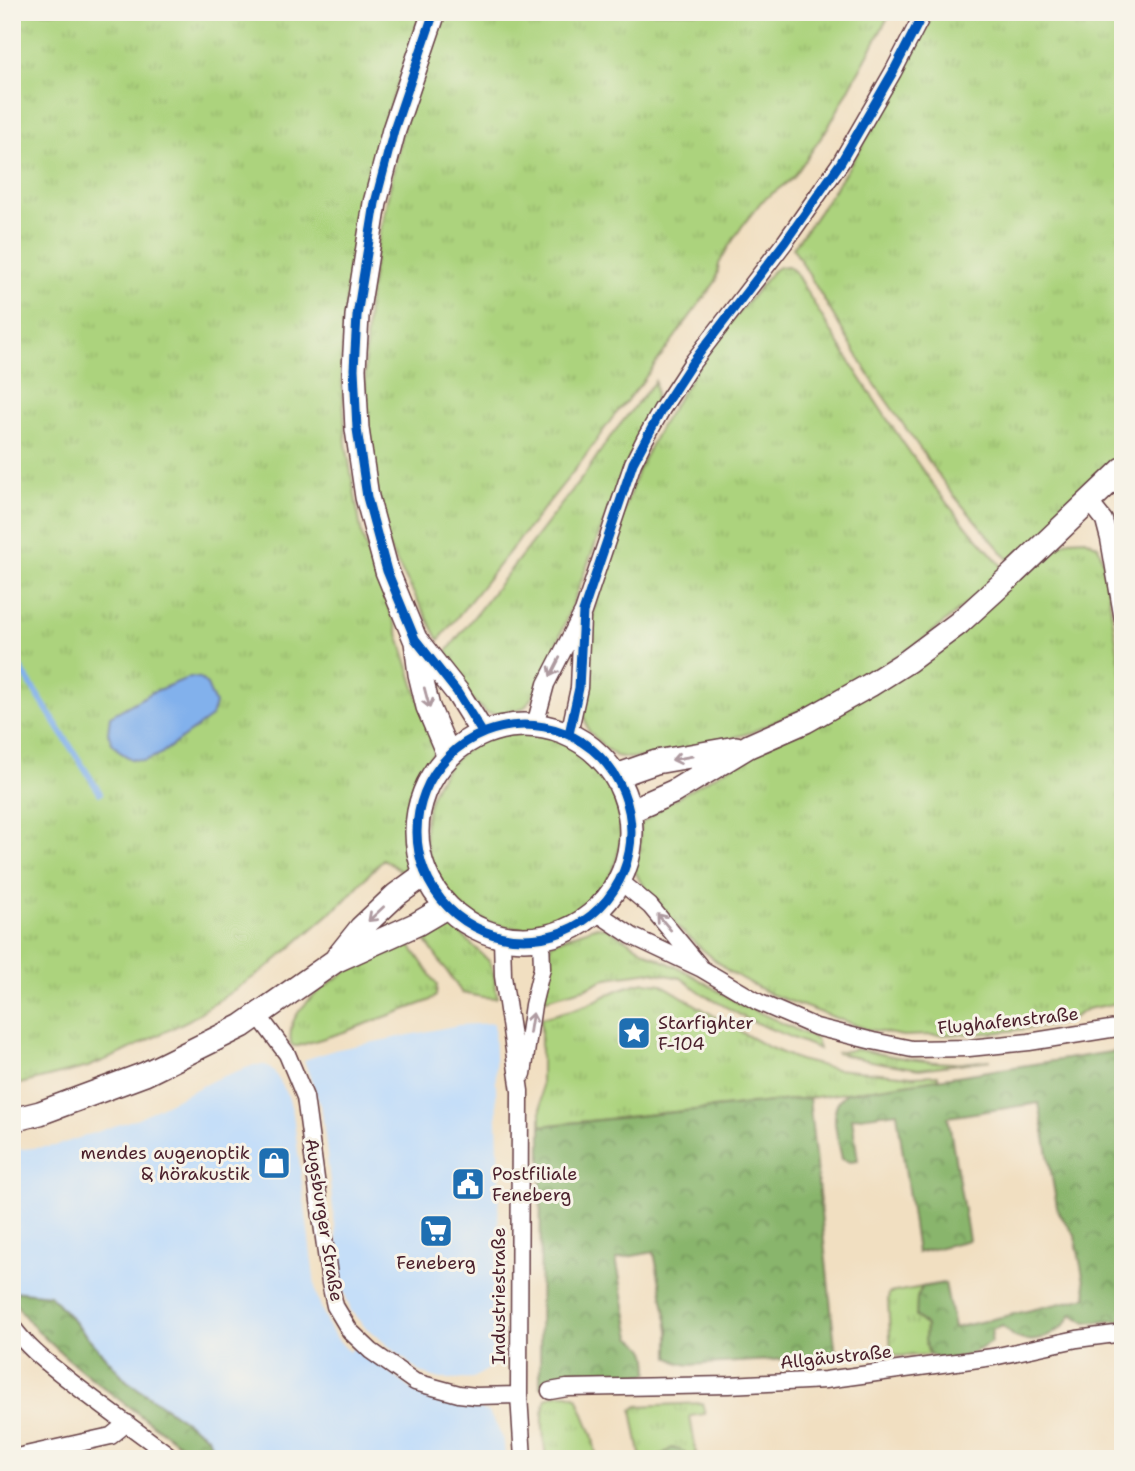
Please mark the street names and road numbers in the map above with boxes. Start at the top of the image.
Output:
street label: Flughafenstraße [936,1002,1080,1040]
street label: Augsburger Straße [299,1137,349,1303]
street label: Industriestraße [487,1227,511,1365]
street label: Allgäustraße [779,1339,893,1375]

